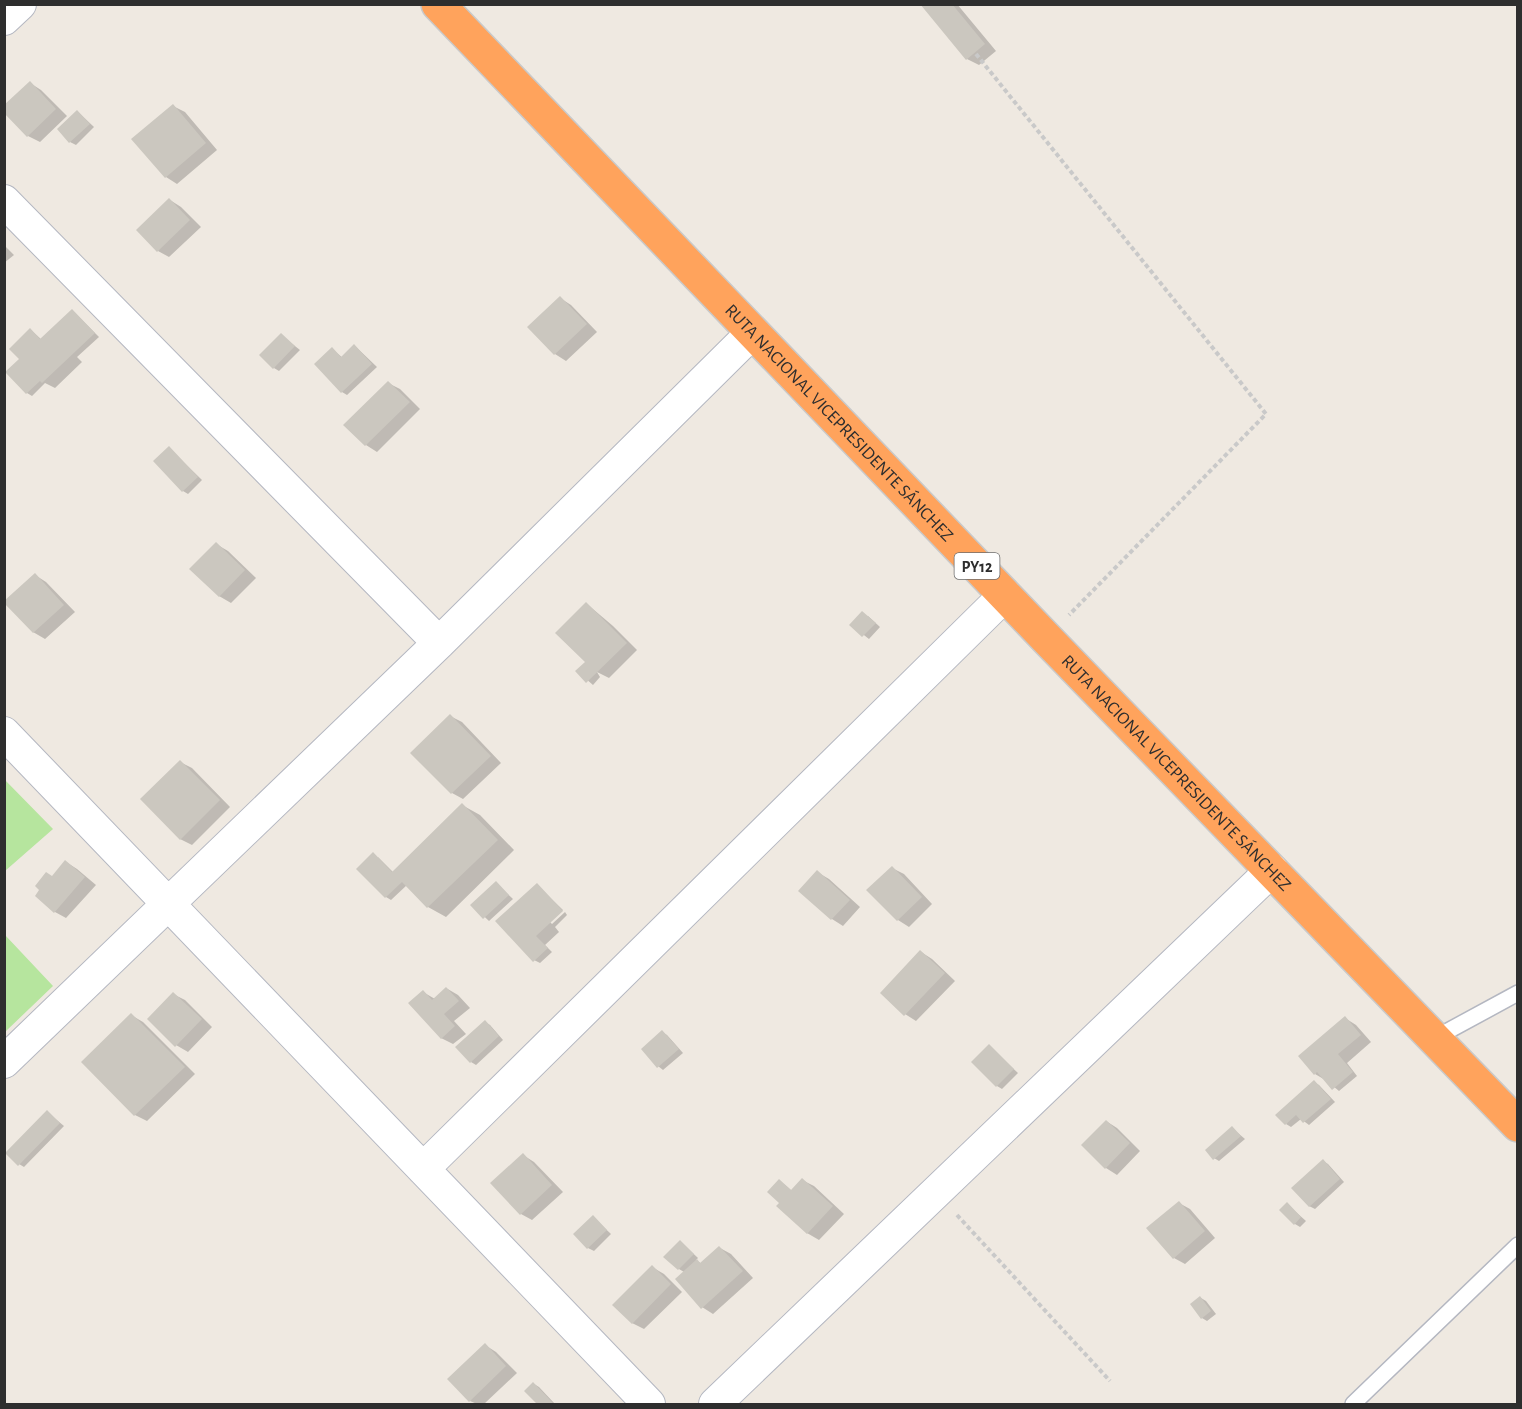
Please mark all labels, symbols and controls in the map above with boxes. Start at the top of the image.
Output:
street label: RUTA NACIONAL VICEPRESIDENTE SÁNCHEZ [721,301,956,545]
road number: PY12 [954,553,1000,579]
street label: RUTA NACIONAL VICEPRESIDENTE SÁNCHEZ [1058,652,1294,895]

